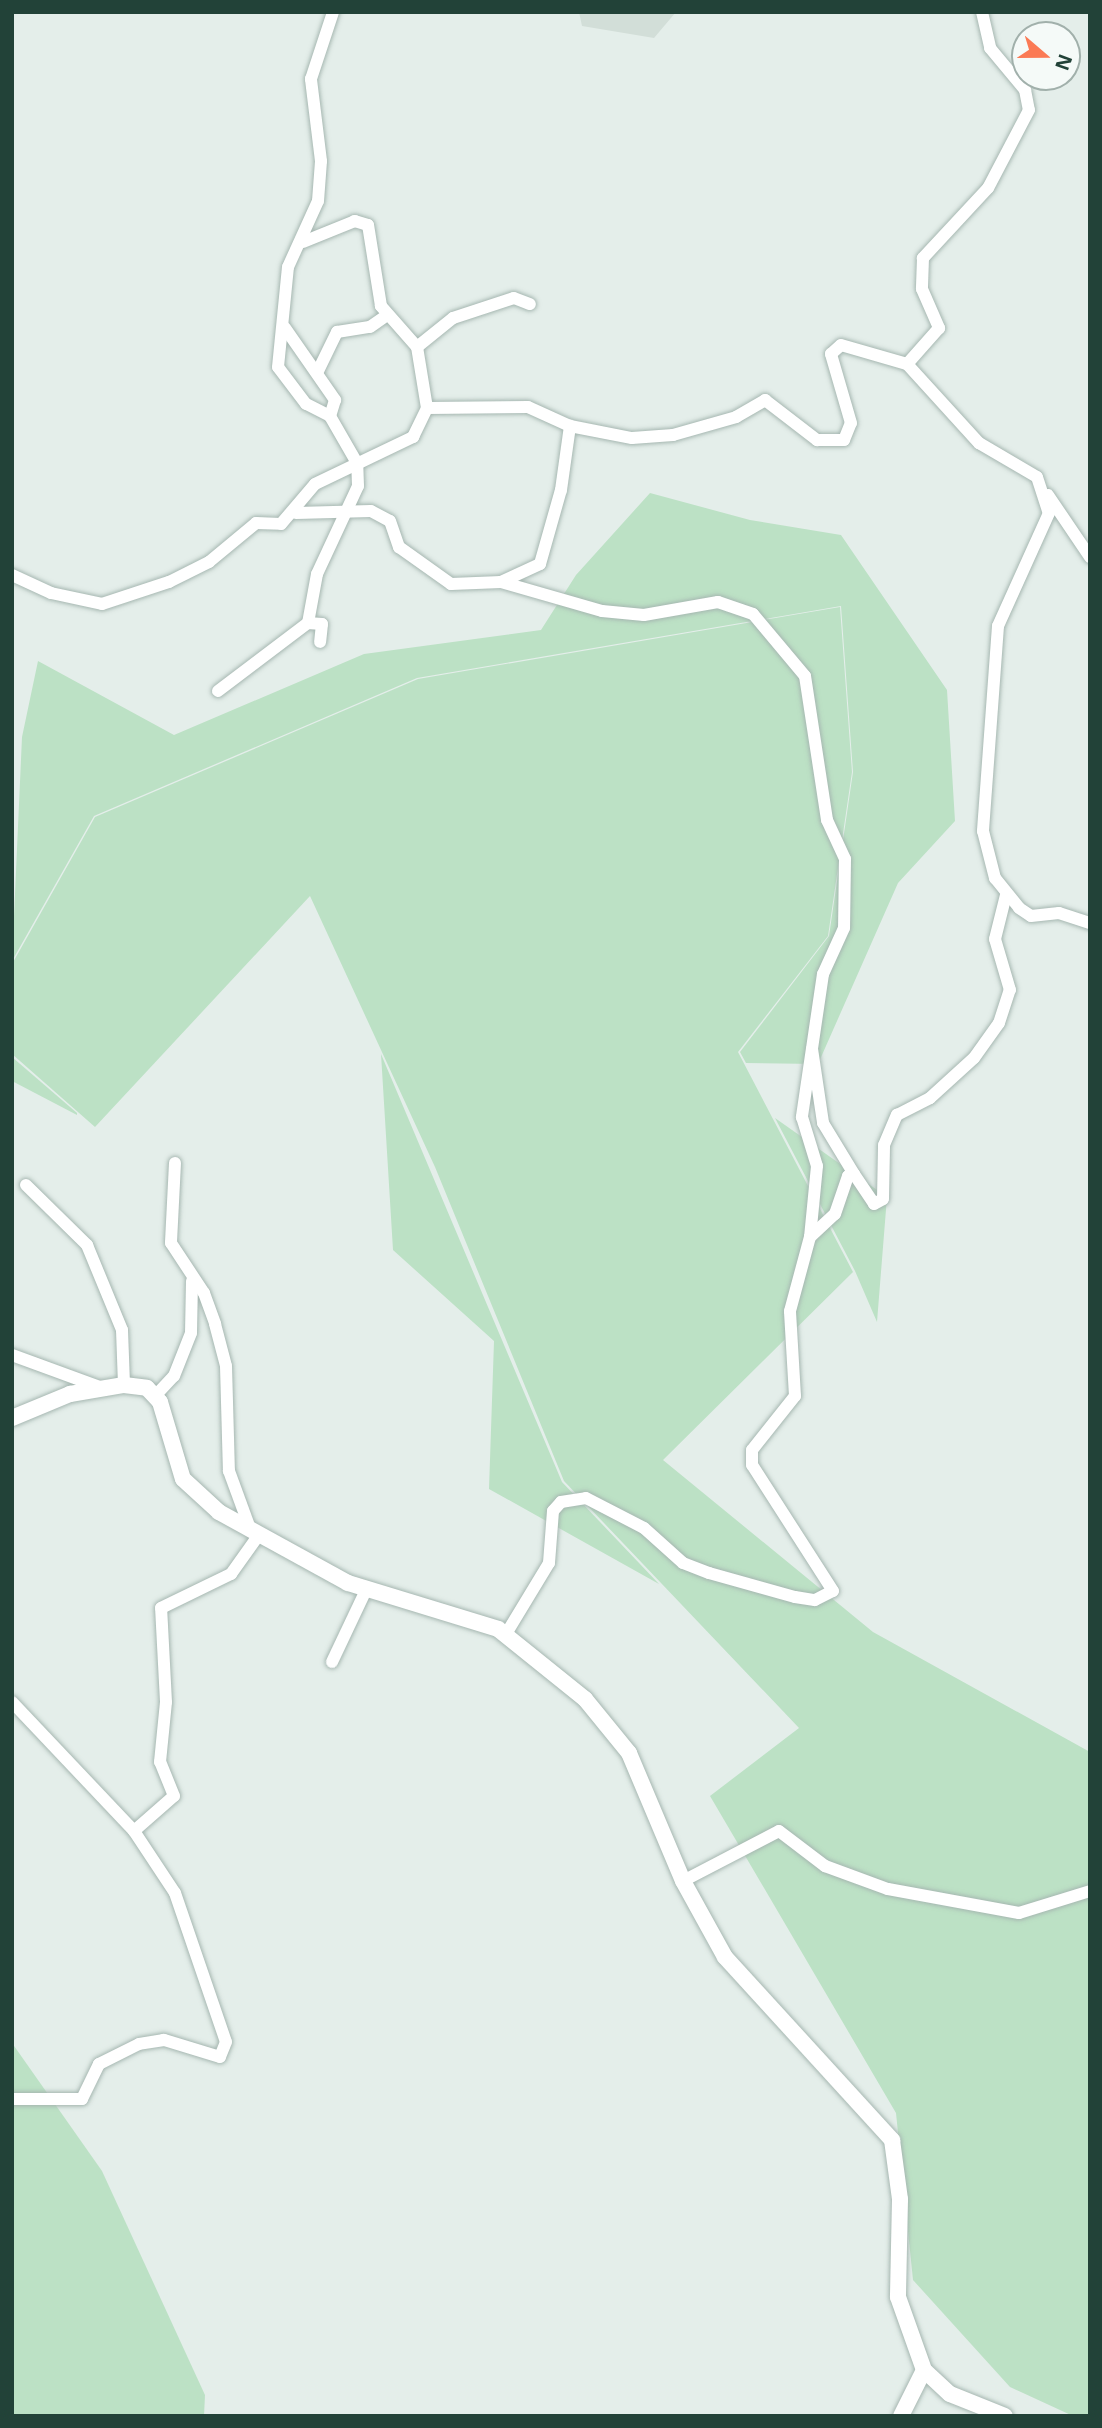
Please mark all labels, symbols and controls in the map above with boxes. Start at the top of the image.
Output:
north arrow [1011,21,1081,91]
text: N [1049,51,1079,74]

